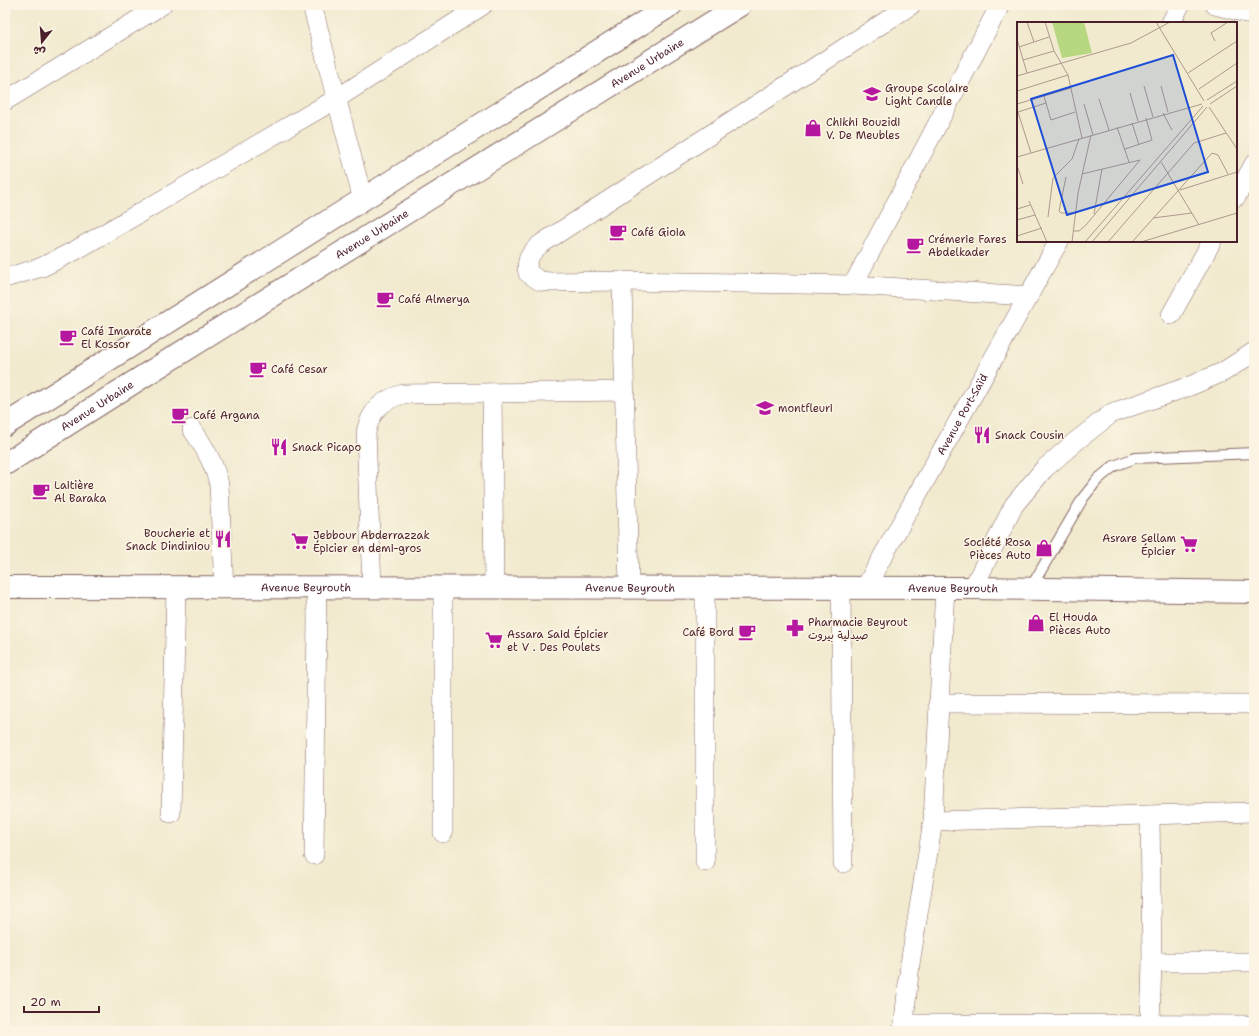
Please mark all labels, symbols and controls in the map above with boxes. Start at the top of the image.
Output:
north arrow [22,22,62,62]
inset map [1017,22,1237,242]
street label: Avenue Urbaine [607,34,687,91]
text: ش [31,42,47,60]
place label: Groupe Scolaire Light Candle [885,81,969,109]
school or university icon: Groupe Scolaire Light Candle [862,84,882,104]
place label: Chikhi Bouzidi V. De Meubles [826,115,900,143]
shop icon: Chikhi Bouzidi V. De Meubles [803,118,823,138]
street label: Avenue Urbaine [332,205,411,263]
cafe icon: Café Gioia [608,222,628,242]
place label: Café Gioia [631,225,686,240]
place label: Crémerie Fares Abdelkader [928,232,1007,260]
cafe icon: Crémerie Fares Abdelkader [905,235,925,255]
cafe icon: Café Almerya [375,289,395,309]
place label: Café Almerya [398,292,470,307]
place label: Café Imarate El Kossor [81,324,152,352]
cafe icon: Café Imarate El Kossor [58,327,78,347]
cafe icon: Café Cesar [248,359,268,379]
place label: Café Cesar [271,362,328,377]
street label: Avenue Port-Saïd [933,371,991,458]
street label: Avenue Urbaine [58,377,136,434]
school or university icon: montfleuri [755,398,775,418]
place label: montfleuri [778,401,833,416]
cafe icon: Café Argana [170,405,190,425]
place label: Café Argana [193,408,260,423]
restaurant icon: Snack Cousin [972,425,992,445]
place label: Snack Cousin [995,428,1064,443]
restaurant icon: Snack Picapo [269,437,289,457]
place label: Snack Picapo [292,440,361,455]
place label: Laitière Al Baraka [54,478,106,506]
cafe icon: Laitière Al Baraka [31,481,51,501]
place label: Boucherie et Snack Dindiniou [126,526,210,554]
place label: Jebbour Abderrazzak Épicier en demi-gros [313,528,430,556]
restaurant icon: Boucherie et Snack Dindiniou [213,529,233,549]
supermarket icon: Jebbour Abderrazzak Épicier en demi-gros [290,531,310,551]
place label: Asrare Sellam Épicier [1102,531,1177,559]
supermarket icon: Asrare Sellam Épicier [1179,534,1199,554]
place label: Société Rosa Pièces Auto [964,535,1031,563]
shop icon: Société Rosa Pièces Auto [1034,538,1054,558]
street label: Avenue Beyrouth [261,580,351,595]
street label: Avenue Beyrouth [585,580,675,595]
street label: Avenue Beyrouth [908,580,998,596]
place label: El Houda Pièces Auto [1049,610,1111,638]
shop icon: El Houda Pièces Auto [1026,613,1046,633]
place label: Pharmacie Beyrout صيدلية بيروت [808,615,908,643]
pharmacy icon: Pharmacie Beyrout صيدلية بيروت [785,618,805,638]
cafe icon: Café Bord [737,622,757,642]
place label: Café Bord [682,625,734,640]
place label: Assara Said Épicier et V . Des Poulets [507,626,609,655]
supermarket icon: Assara Said Épicier et V . Des Poulets [484,630,504,650]
scale bar [24,988,99,1014]
text: 20 m [30,994,61,1010]

